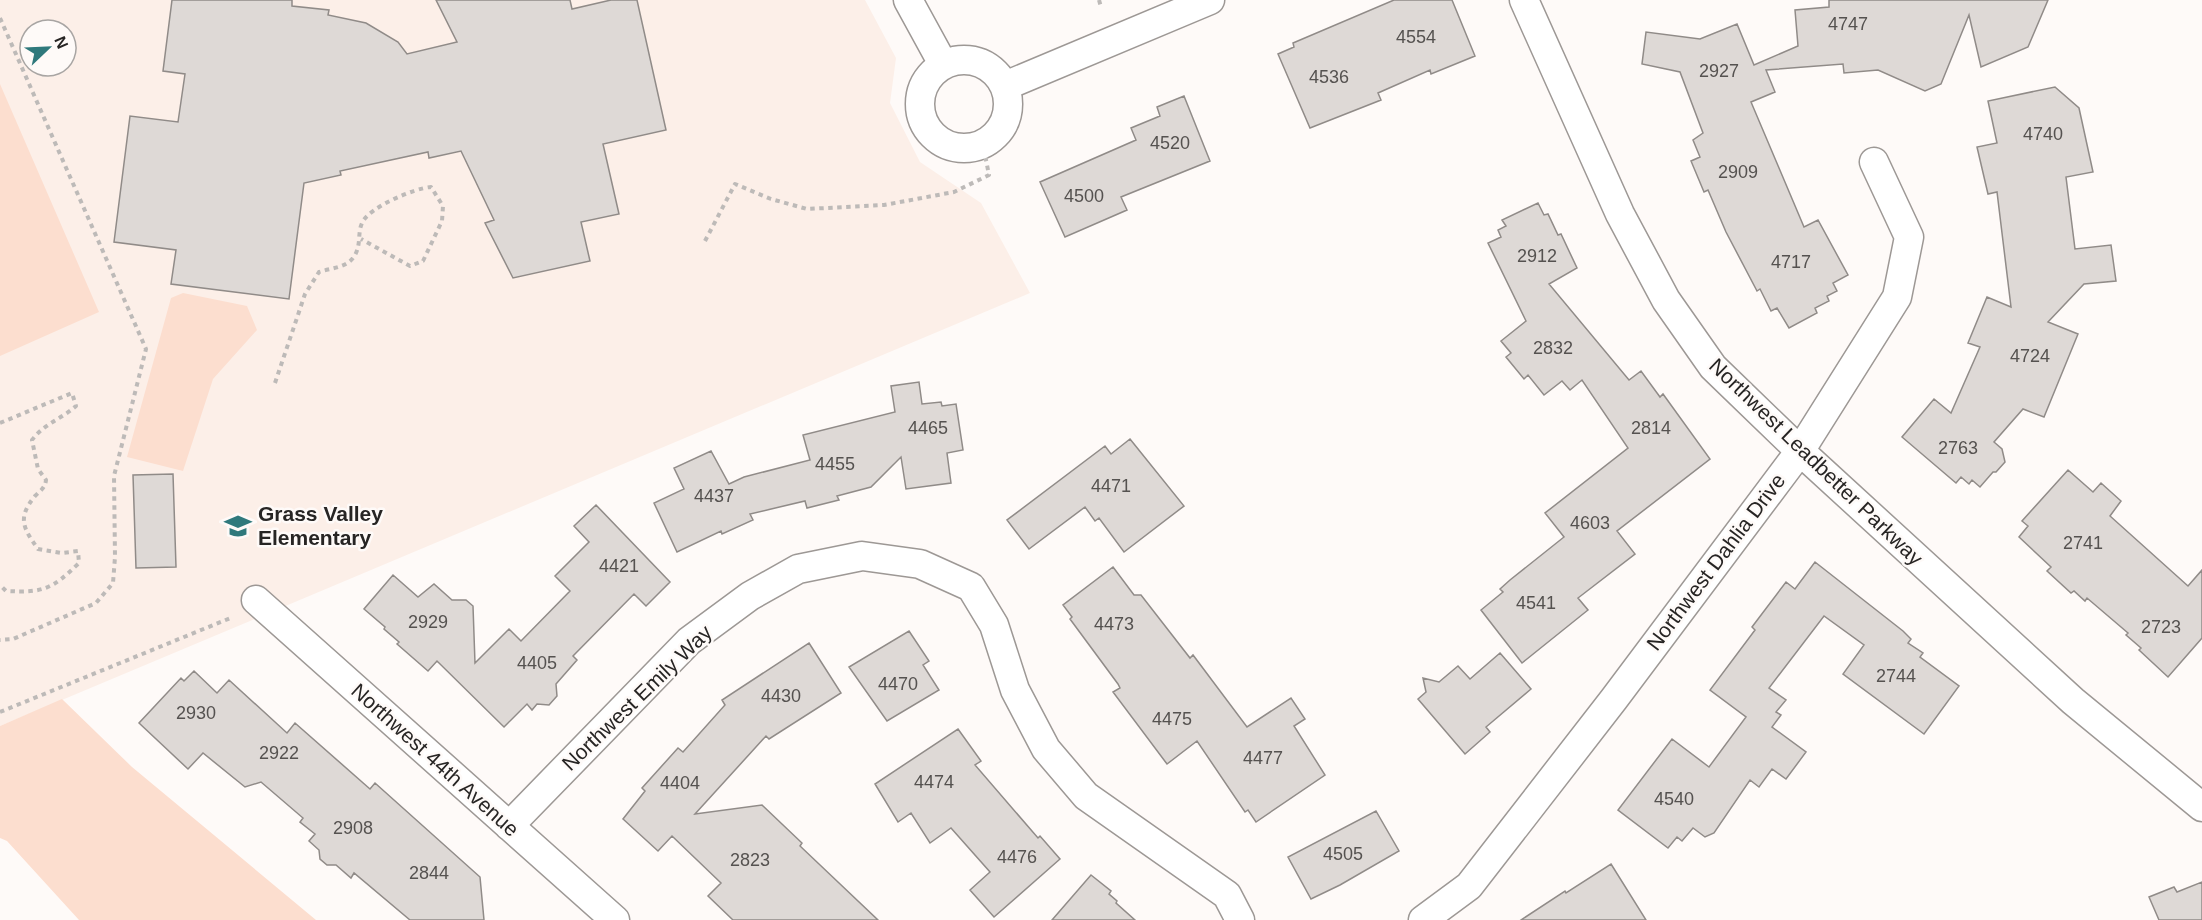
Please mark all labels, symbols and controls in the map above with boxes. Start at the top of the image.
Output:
house number: 4747 [1828,14,1868,34]
north arrow [18,18,78,78]
house number: 4554 [1396,27,1436,47]
text: N [51,34,71,51]
house number: 2927 [1699,61,1739,81]
house number: 4536 [1309,67,1349,87]
house number: 4740 [2023,124,2063,144]
house number: 4520 [1150,133,1190,153]
house number: 2909 [1718,162,1758,182]
house number: 4500 [1064,186,1104,206]
house number: 2912 [1517,246,1557,266]
house number: 4717 [1771,252,1811,272]
house number: 2832 [1533,338,1573,358]
house number: 4724 [2010,346,2050,366]
street label: Northwest Leadbetter Parkway [1705,354,1928,570]
house number: 4465 [908,418,948,438]
house number: 2814 [1631,418,1671,438]
house number: 2763 [1938,438,1978,458]
house number: 4455 [815,454,855,474]
street label: Northwest Dahlia Drive [1642,469,1789,654]
house number: 4471 [1091,476,1131,496]
house number: 4437 [694,486,734,506]
place label: Grass Valley Elementary [258,502,383,549]
school or university icon: Grass Valley Elementary [223,511,253,541]
house number: 4603 [1570,513,1610,533]
house number: 2741 [2063,533,2103,553]
house number: 4421 [599,556,639,576]
house number: 4541 [1516,593,1556,613]
house number: 2929 [408,612,448,632]
house number: 4473 [1094,614,1134,634]
house number: 2723 [2141,617,2181,637]
street label: Northwest Emily Way [557,620,716,775]
house number: 4405 [517,653,557,673]
house number: 2744 [1876,666,1916,686]
house number: 4470 [878,674,918,694]
street label: Northwest 44th Avenue [347,679,524,841]
house number: 4430 [761,686,801,706]
house number: 2930 [176,703,216,723]
house number: 4475 [1152,709,1192,729]
house number: 2922 [259,743,299,763]
house number: 4477 [1243,748,1283,768]
house number: 4474 [914,772,954,792]
house number: 4404 [660,773,700,793]
house number: 4540 [1654,789,1694,809]
house number: 2908 [333,818,373,838]
house number: 4505 [1323,844,1363,864]
house number: 4476 [997,847,1037,867]
house number: 2823 [730,850,770,870]
house number: 2844 [409,863,449,883]

